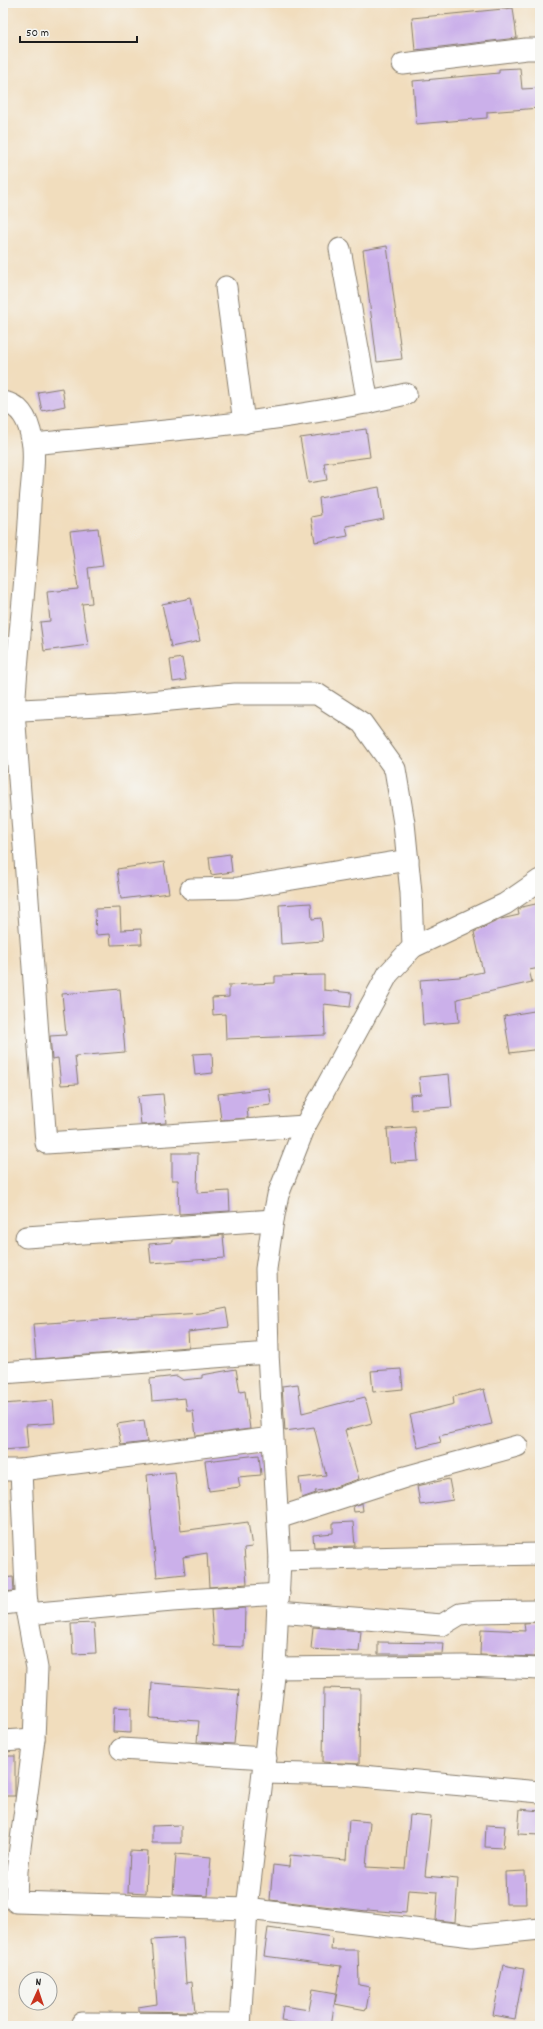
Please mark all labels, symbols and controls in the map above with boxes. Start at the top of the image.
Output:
scale bar [20,18,137,44]
text: 50 m [26,25,49,42]
north arrow [18,1971,58,2011]
text: N [35,1975,42,1991]

